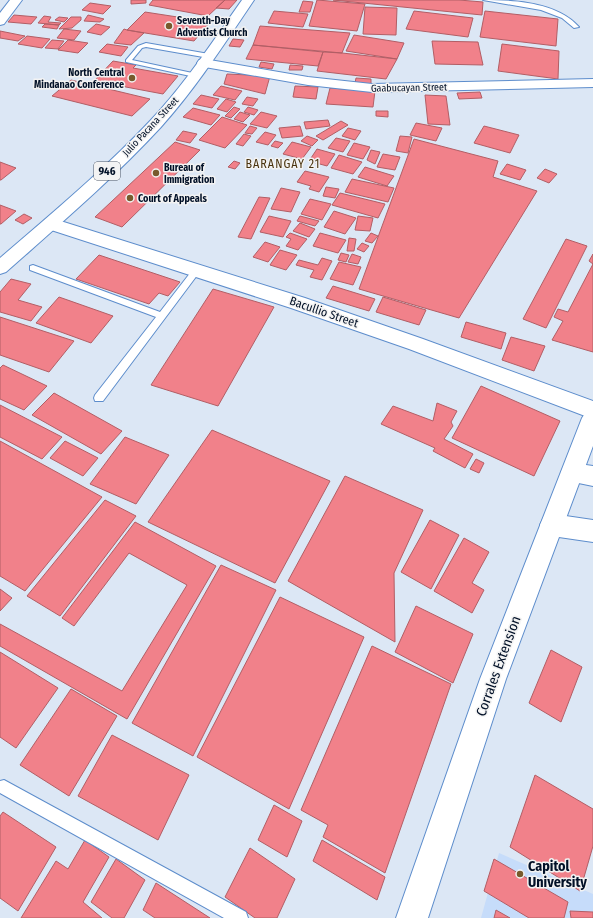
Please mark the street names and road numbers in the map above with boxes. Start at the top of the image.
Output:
street label: Gaabucayan Street [371,81,448,95]
street label: Julio Pacana Street [120,94,182,159]
road number: 946 [94,162,120,180]
street label: Bacullio Street [288,294,360,330]
street label: Corrales Extension [472,614,525,719]

